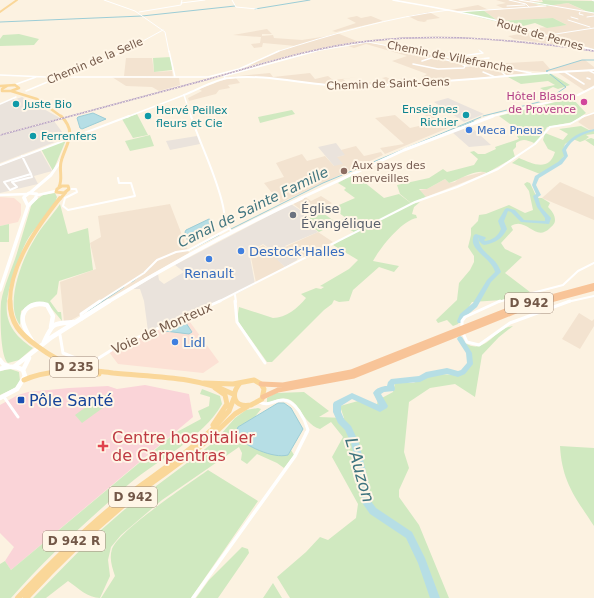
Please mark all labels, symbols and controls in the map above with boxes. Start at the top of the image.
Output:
street label: Route de Pernes [495,16,585,54]
street label: Chemin de la Selle [45,35,145,87]
street label: Chemin de Villefranche [386,38,514,76]
street label: Chemin de Saint-Gens [326,75,450,93]
place label: Hôtel Blason de Provence [507,90,576,116]
marker: Hôtel Blason de Provence [579,97,589,107]
place label: Juste Bio [23,98,72,111]
marker: Juste Bio [11,99,21,109]
place label: Enseignes Richier [402,103,458,129]
place label: Hervé Peillex fleurs et Cie [156,104,228,130]
marker: Enseignes Richier [461,110,471,120]
marker: Hervé Peillex fleurs et Cie [143,111,153,121]
place label: Meca Pneus [477,124,543,137]
marker: Meca Pneus [464,125,474,135]
place label: Ferrenfers [41,130,97,143]
marker: Ferrenfers [28,131,38,141]
place label: Aux pays des merveilles [352,159,426,185]
water label: Canal de Sainte Famille [175,164,331,250]
marker: Aux pays des merveilles [339,166,349,176]
place label: Église Évangélique [301,201,381,231]
marker: Église Évangélique [288,210,298,220]
place label: Destock'Halles [249,244,345,259]
marker: Destock'Halles [236,246,246,256]
marker: Renault [204,254,214,264]
place label: Renault [184,266,234,281]
road number: D 942 [505,293,553,313]
street label: Voie de Monteux [109,299,215,357]
place label: Lidl [183,335,206,350]
marker: Lidl [170,337,180,347]
road number: D 235 [50,357,98,377]
place label: Pôle Santé [29,391,113,410]
marker: Pôle Santé [16,395,26,405]
place label: Centre hospitalier de Carpentras [112,428,255,465]
water label: L'Auzon [341,435,379,505]
marker: Centre hospitalier de Carpentras [97,440,109,452]
road number: D 942 [109,487,157,507]
road number: D 942 R [43,531,105,551]

